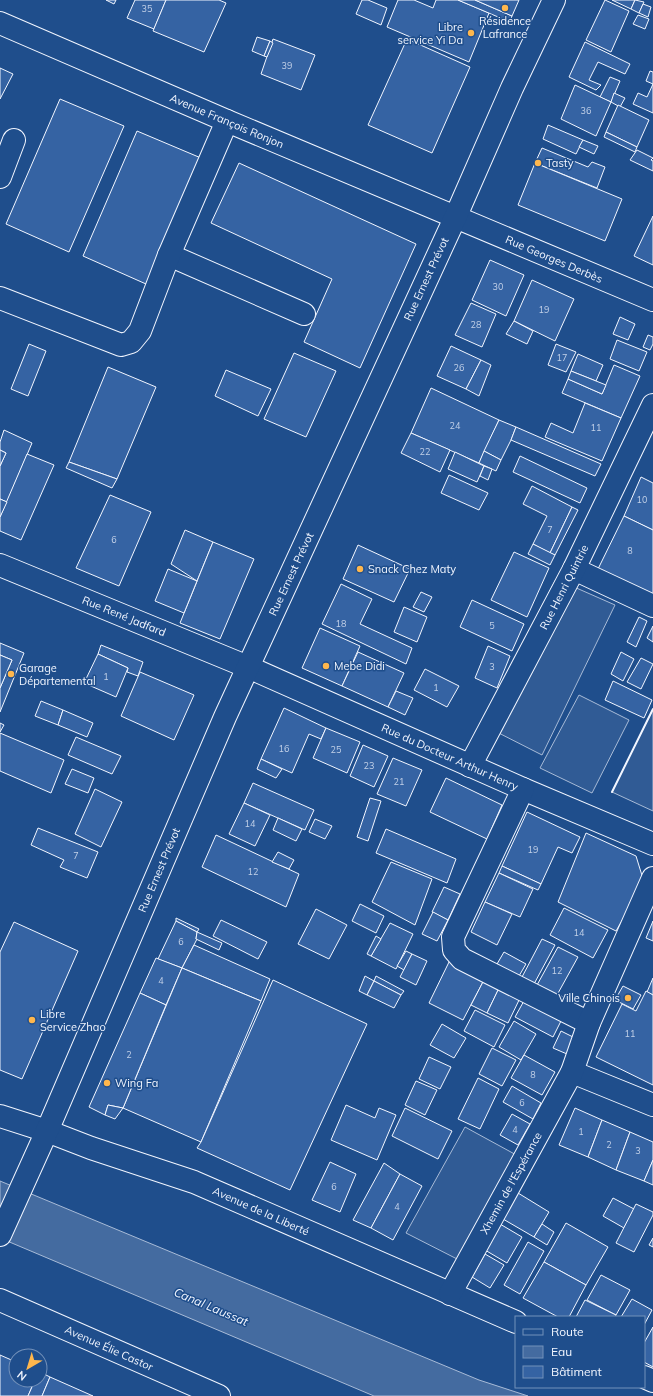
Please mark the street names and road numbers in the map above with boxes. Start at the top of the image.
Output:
street label: Avenue François Ronjon [168,91,286,151]
street label: Rue Georges Derbès [503,232,605,286]
street label: Rue Ernest Prévot [401,235,452,323]
street label: Rue Ernest Prévot [266,530,317,618]
street label: Rue Henri Quintrie [537,542,591,632]
street label: Rue René Jadfard [80,593,168,639]
street label: Rue du Docteur Arthur Henry [379,720,521,794]
street label: Rue Ernest Prévot [135,825,183,914]
street label: Xhemin de l'Espérance [477,1130,545,1236]
street label: Avenue de la Liberté [211,1183,311,1239]
street label: Avenue Élie Castor [63,1322,155,1374]

